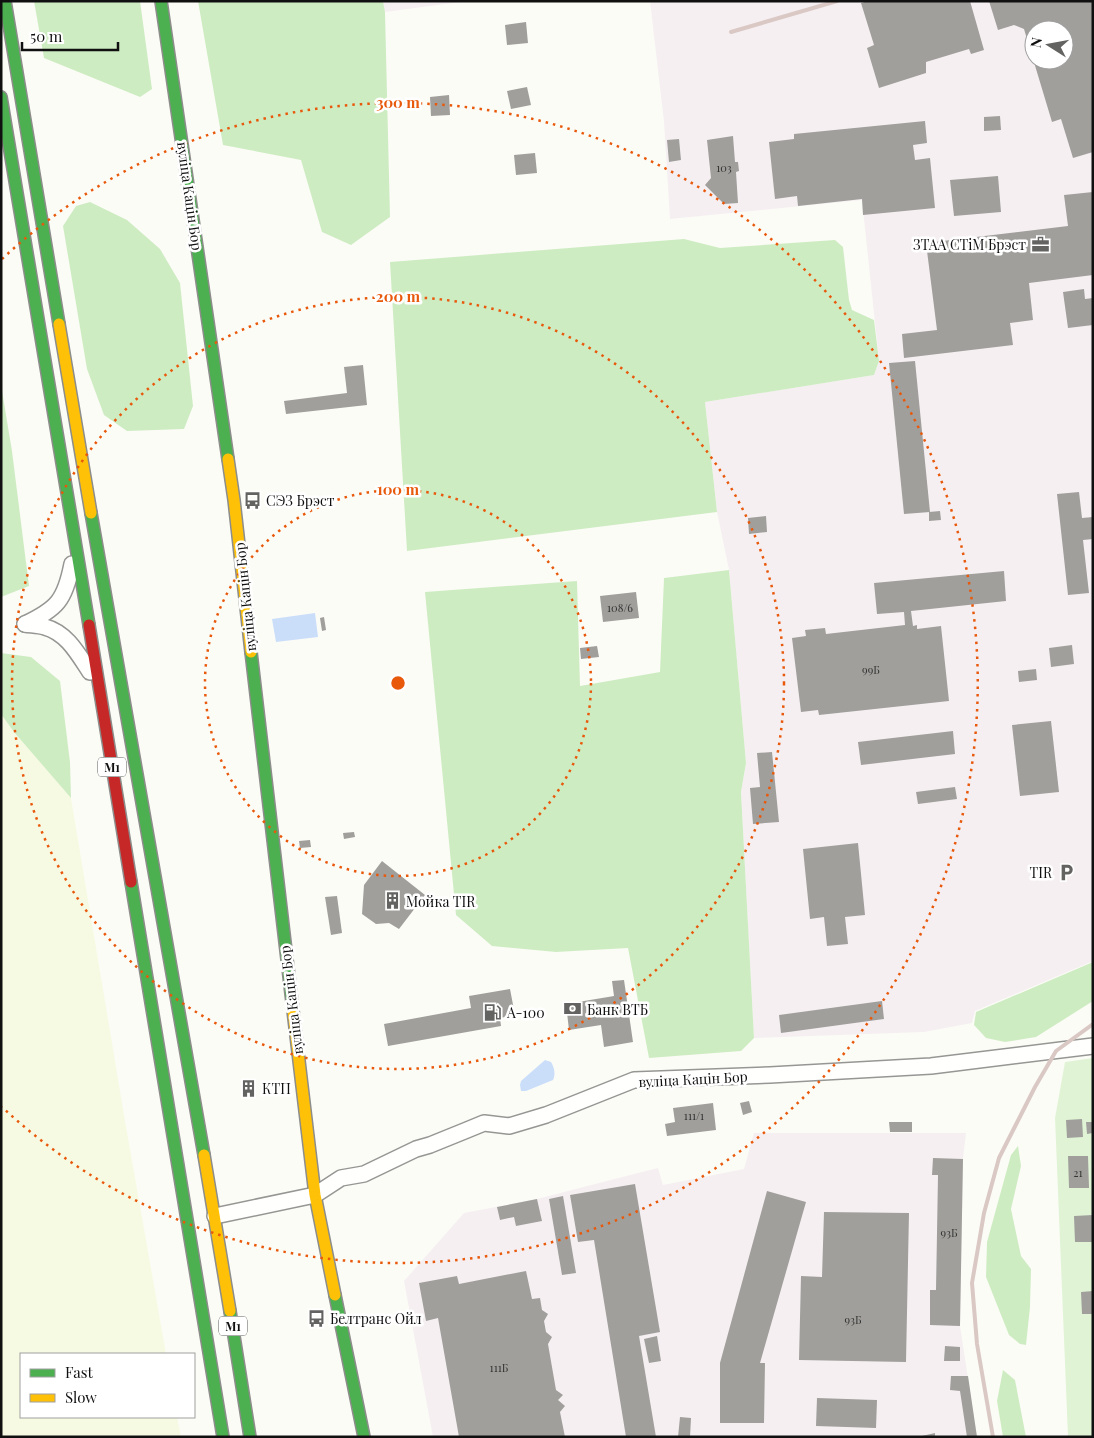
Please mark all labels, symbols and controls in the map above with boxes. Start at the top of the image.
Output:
scale bar [22,20,119,52]
north arrow [1024,20,1074,70]
text: 50 m [30,26,63,46]
text: N [1025,36,1046,49]
text: 300 m [376,92,420,112]
street label: вуліца Кацін Бор [173,140,207,252]
house number: 103 [716,160,732,175]
office icon: ЗТАА СТіМ Брэст [1030,234,1050,254]
place label: ЗТАА СТіМ Брэст [913,235,1026,254]
text: 200 m [376,286,421,306]
text: 100 m [377,479,420,499]
bus stop icon: СЭЗ Брэст [242,490,262,510]
place label: СЭЗ Брэст [266,491,335,510]
street label: вуліца Кацін Бор [230,542,260,652]
house number: 108/6 [607,600,633,615]
house number: 99Б [862,662,880,677]
centre of rings [389,674,407,692]
road number: М1 [98,758,126,776]
parking icon: TIR [1056,862,1076,882]
place label: TIR [1029,863,1053,882]
building icon: Мойка TIR [382,891,402,911]
place label: Мойка TIR [406,892,476,911]
street label: вуліца Кацін Бор [275,945,307,1055]
bank icon: Банк ВТБ [563,999,583,1019]
place label: Банк ВТБ [587,1000,648,1019]
fuel station icon: А-100 [483,1002,503,1022]
place label: А-100 [506,1003,545,1022]
street label: вуліца Кацін Бор [638,1067,748,1091]
building icon: КТП [238,1078,258,1098]
place label: КТП [262,1079,291,1098]
house number: 111/1 [684,1108,704,1123]
house number: 21 [1073,1165,1083,1180]
house number: 93Б [940,1225,958,1240]
bus stop icon: Белтранс Ойл [306,1308,326,1328]
place label: Белтранс Ойл [330,1309,422,1328]
house number: 93Б [844,1312,862,1327]
road number: М1 [219,1316,247,1335]
legend [20,1353,195,1418]
house number: 111Б [490,1360,509,1375]
text: Fast [65,1362,94,1382]
text: Slow [65,1387,97,1407]

